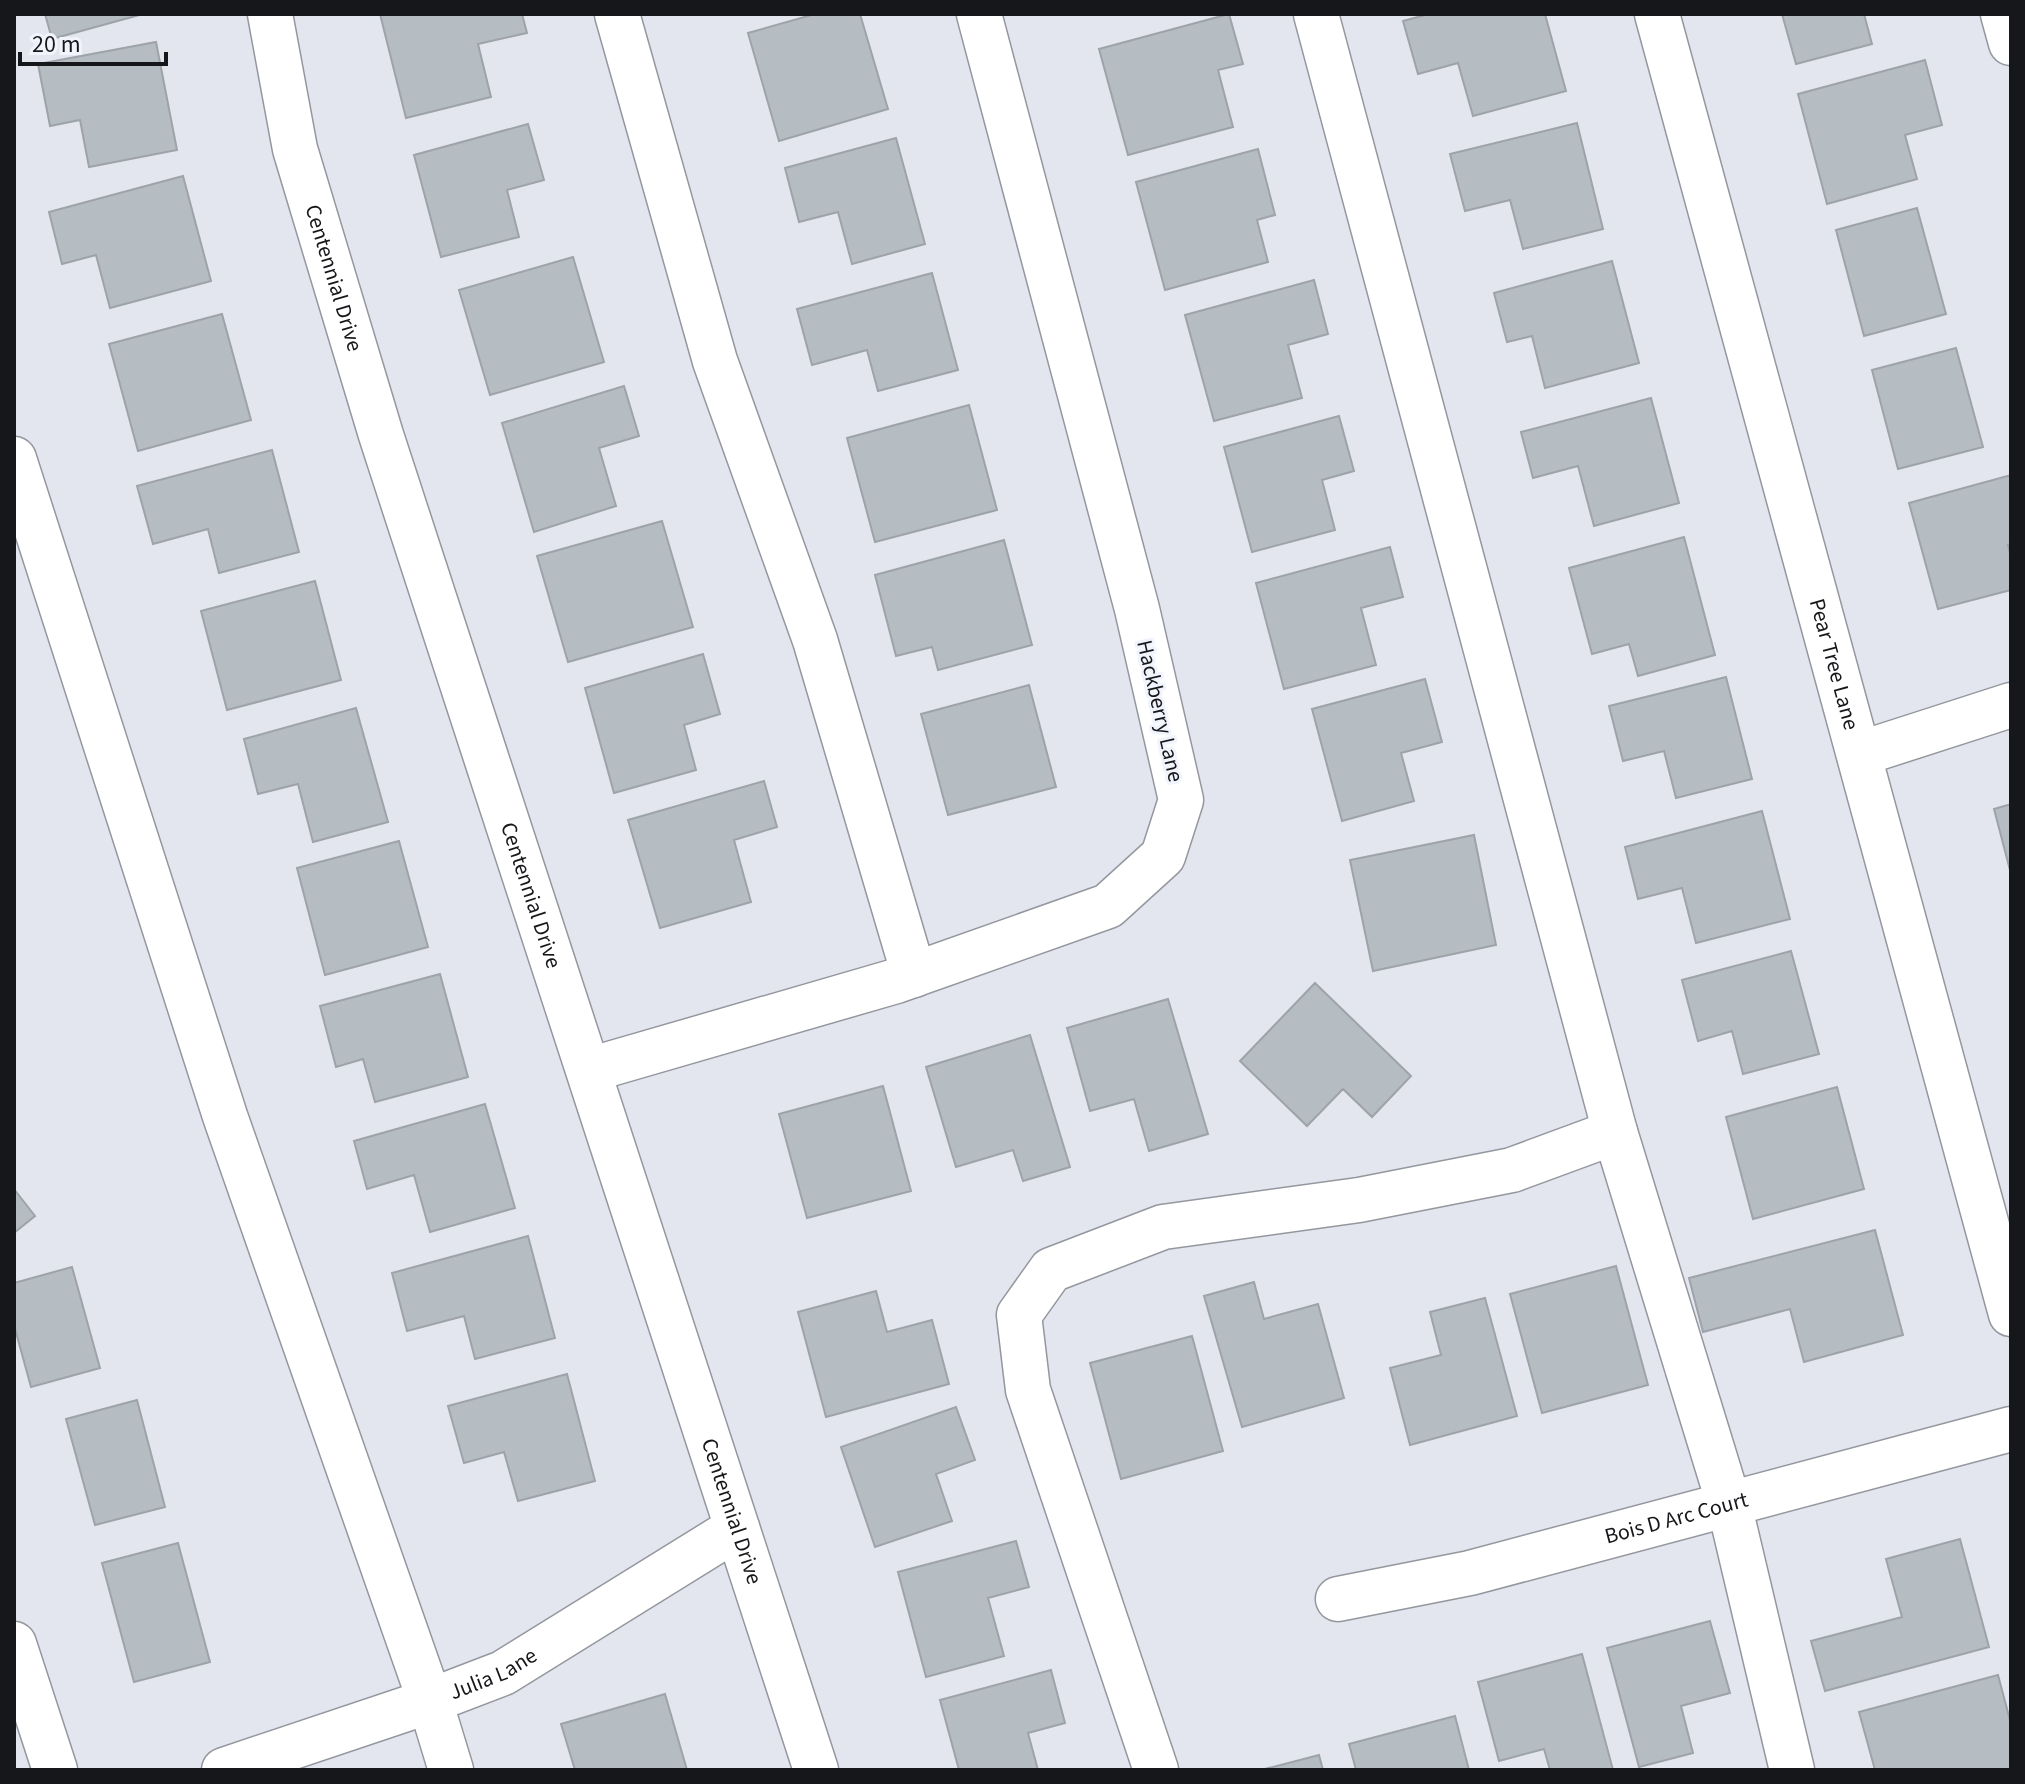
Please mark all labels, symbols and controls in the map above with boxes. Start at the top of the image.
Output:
scale bar [20,16,166,66]
text: 20 m [32,27,81,62]
street label: Centennial Drive [297,201,371,355]
street label: Pear Tree Lane [1801,595,1867,734]
street label: Hackberry Lane [1128,637,1192,785]
street label: Centennial Drive [492,818,570,973]
street label: Centennial Drive [693,1434,770,1589]
street label: Bois D Arc Court [1601,1484,1752,1552]
street label: Julia Lane [445,1640,543,1708]

